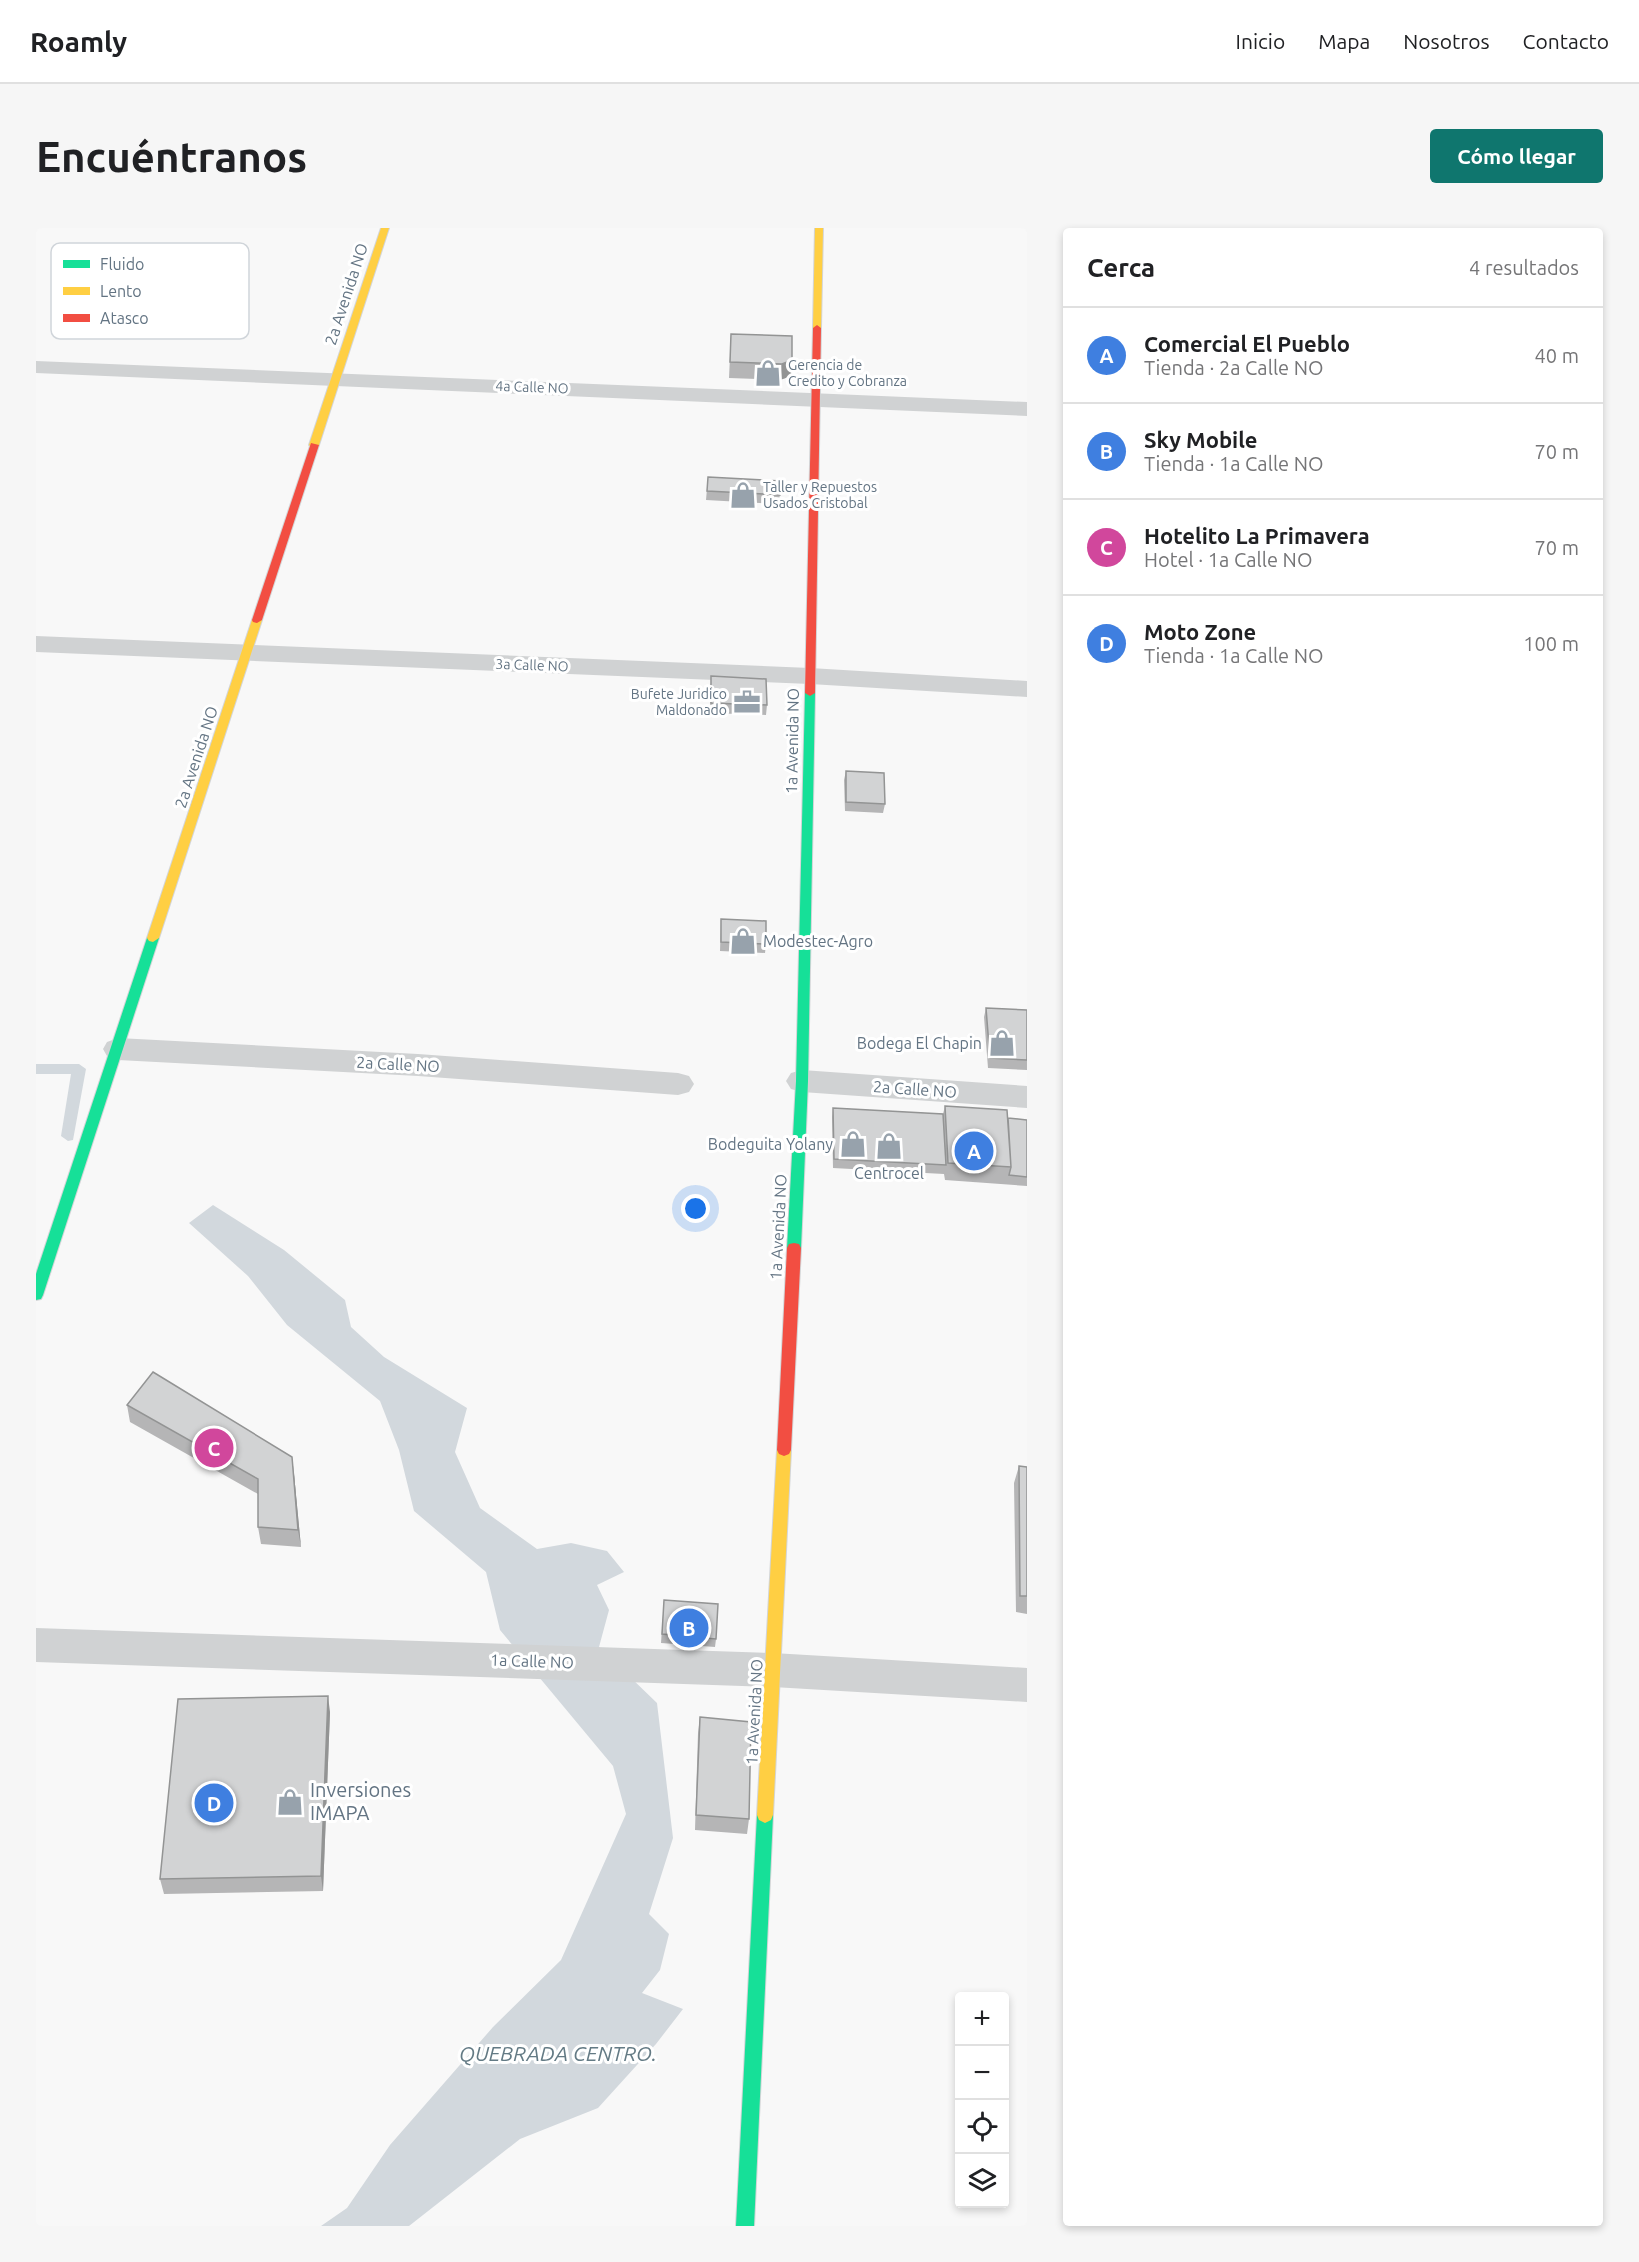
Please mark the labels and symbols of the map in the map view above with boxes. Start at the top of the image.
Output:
street label: 2a Avenida NO [321,241,371,347]
legend [51,243,249,339]
text: Fluido [100,255,144,273]
text: Lento [100,282,142,300]
text: Atasco [100,309,149,327]
place label: Gerencia de Credito y Cobranza [788,357,907,389]
shop icon: Gerencia de Credito y Cobranza [753,358,783,388]
street label: 4a Calle NO [495,378,569,396]
place label: Taller y Repuestos Usados Cristobal [763,479,877,511]
shop icon: Taller y Repuestos Usados Cristobal [728,480,758,510]
street label: 3a Calle NO [495,656,569,674]
place label: Bufete Juridico Maldonado [631,686,727,718]
office icon: Bufete Juridico Maldonado [732,687,762,717]
street label: 1a Avenida NO [782,688,802,794]
street label: 2a Avenida NO [171,704,221,810]
shop icon: Modestec-Agro [728,926,758,956]
place label: Modestec-Agro [763,932,873,950]
shop icon: Bodega El Chapin [987,1028,1017,1058]
place label: Bodega El Chapin [857,1034,982,1052]
street label: 2a Calle NO [356,1053,440,1075]
street label: 2a Calle NO [873,1077,957,1101]
pin: A [954,1128,994,1174]
shop icon: Bodeguita Yolany [838,1129,868,1159]
shop icon: Centrocel [874,1131,904,1161]
place label: Bodeguita Yolany [708,1135,833,1153]
place label: Centrocel [854,1164,924,1182]
street label: 1a Avenida NO [766,1174,790,1280]
your location [681,1194,710,1223]
pin: C [194,1426,234,1470]
pin: B [670,1606,708,1650]
street label: 1a Calle NO [490,1651,574,1671]
street label: 1a Avenida NO [742,1659,766,1765]
place label: Inversiones IMAPA [310,1778,411,1824]
pin: D [194,1780,234,1826]
shop icon: Inversiones IMAPA [275,1787,305,1817]
water label: QUEBRADA CENTRO. [459,2041,657,2066]

